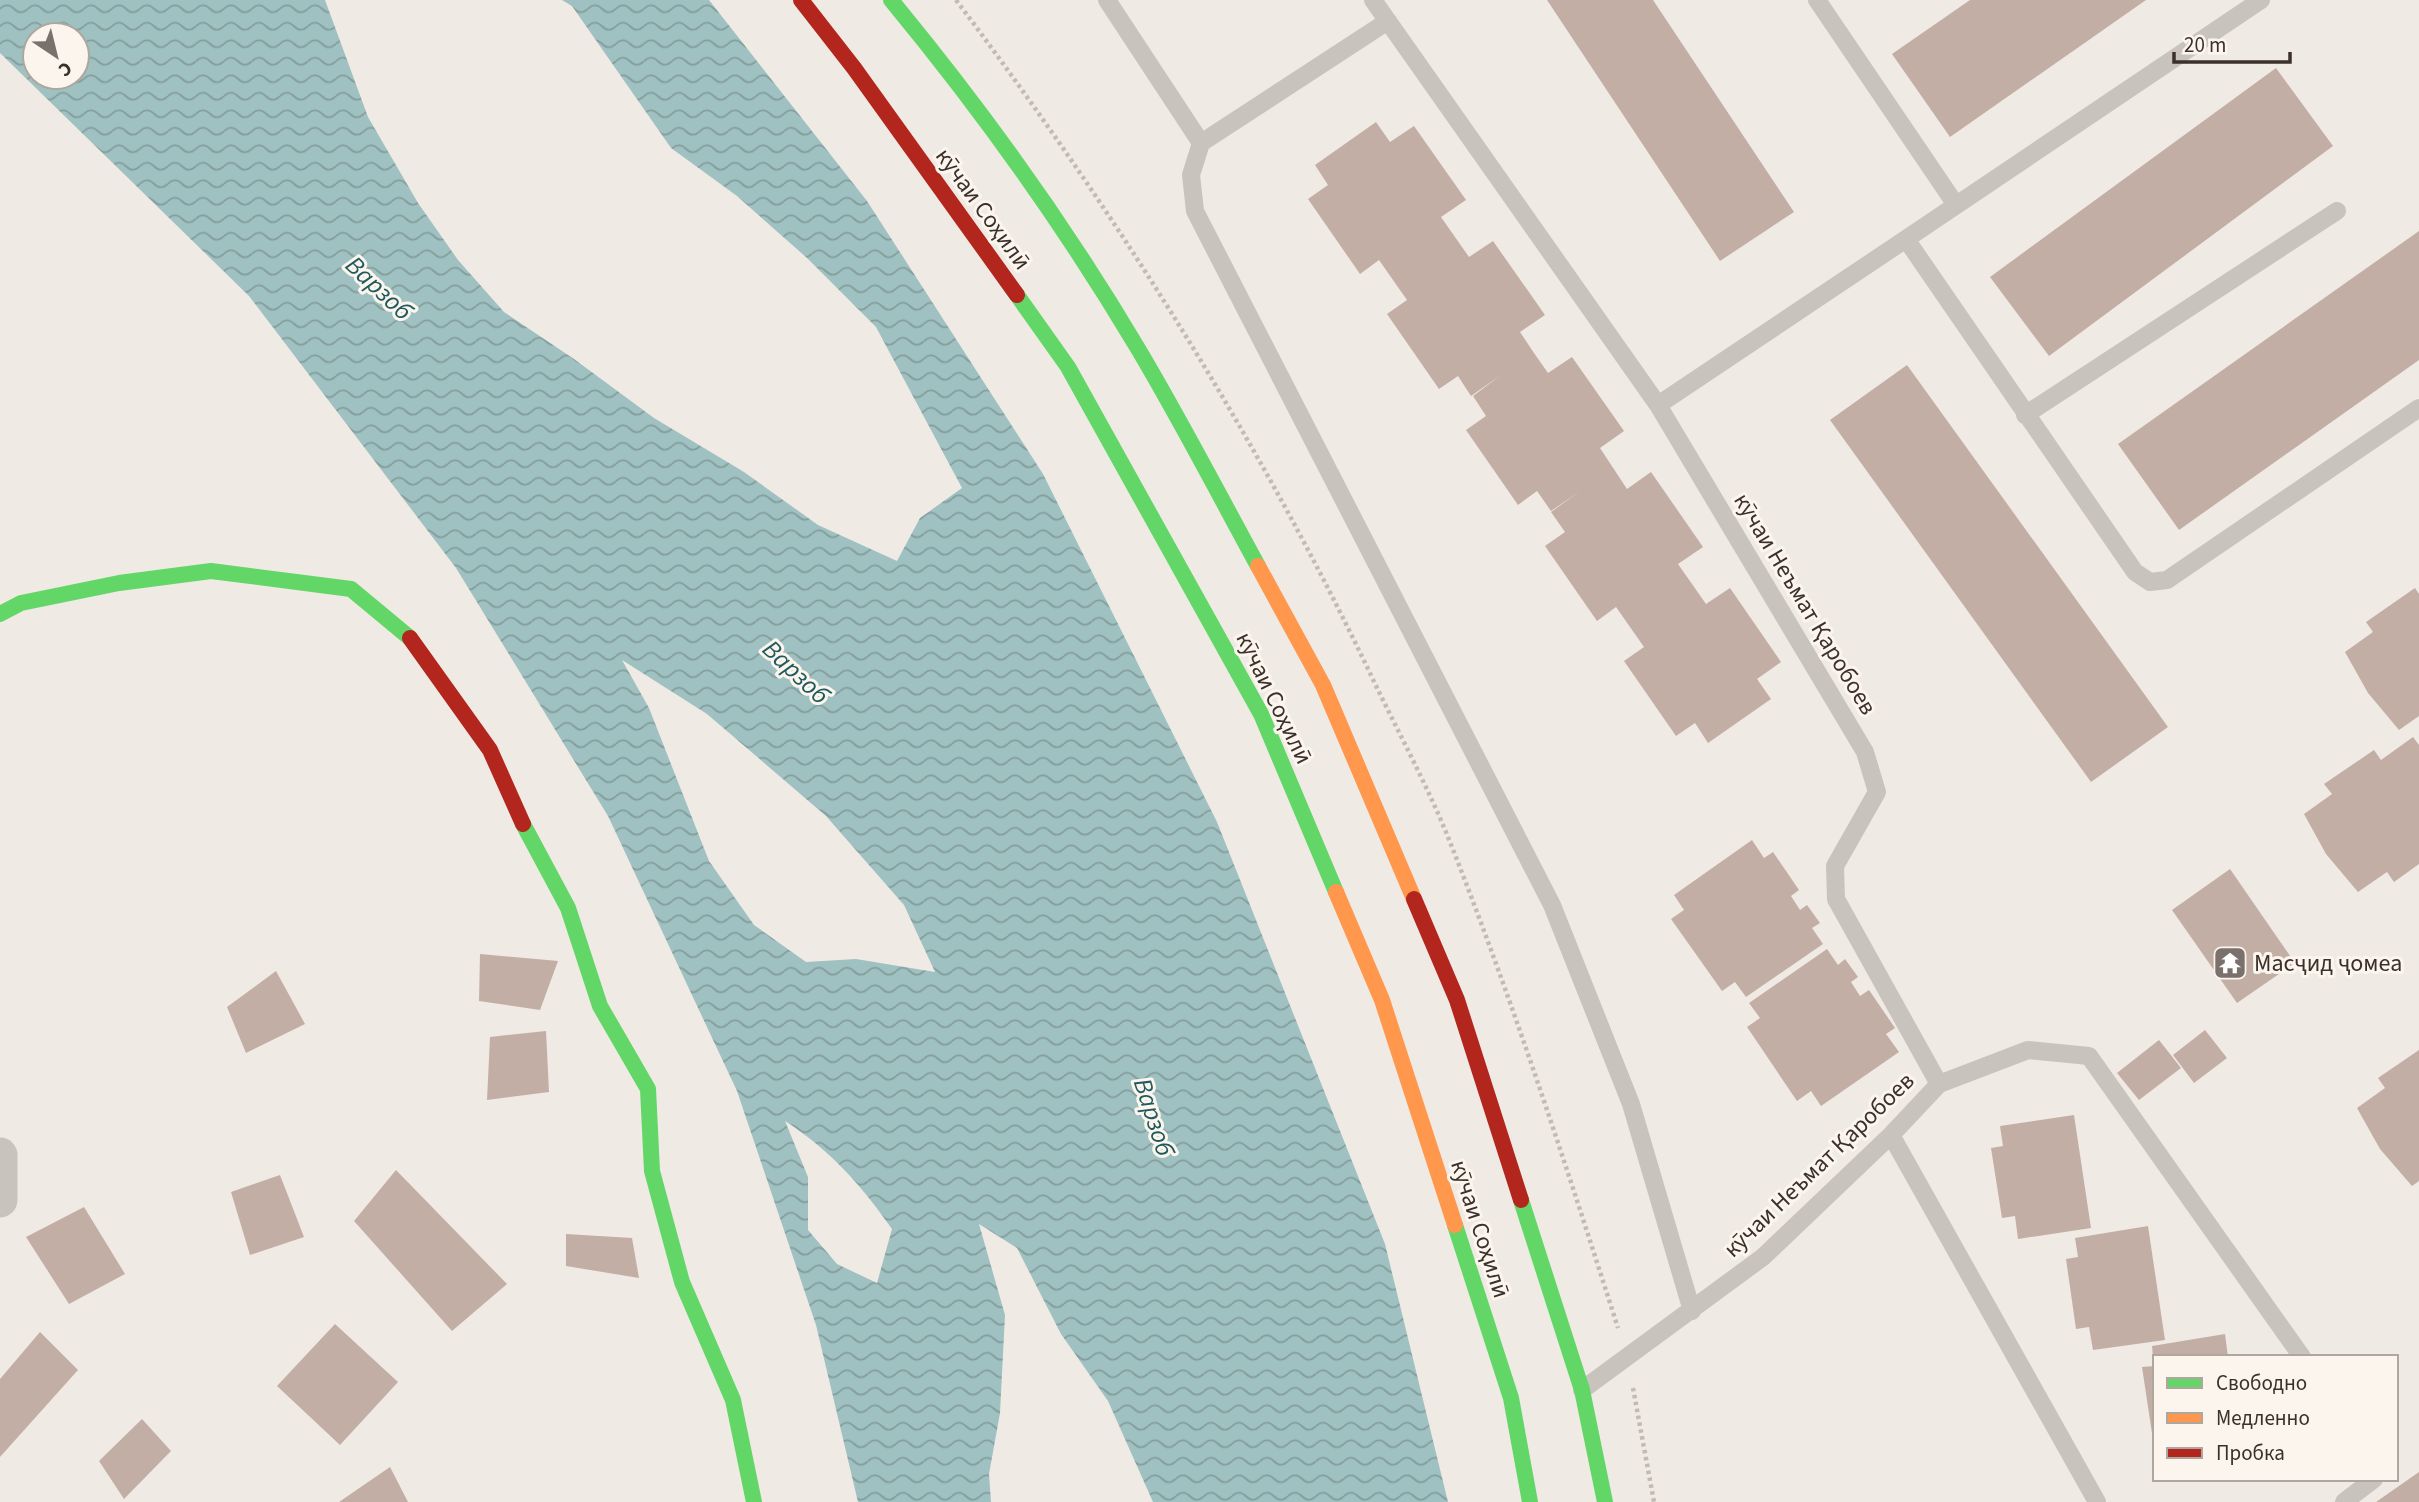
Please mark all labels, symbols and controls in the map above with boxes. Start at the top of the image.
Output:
north arrow [21,21,91,91]
scale bar [2174,21,2290,65]
text: 20 m [2184,30,2226,60]
text: С [53,54,77,83]
street label: кӯчаи Соҳилӣ [927,141,1039,277]
water label: Варзоб [337,247,422,330]
street label: кӯчаи Неъмат Қаробоев [1725,486,1885,722]
street label: кӯчаи Соҳилӣ [1227,626,1321,770]
water label: Варзоб [754,631,839,714]
temple icon: Масҷид ҷомеа [2211,944,2249,982]
place label: Масҷид ҷомеа [2254,946,2402,981]
street label: кӯчаи Неъмат Қаробоев [1716,1064,1922,1266]
water label: Варзоб [1124,1073,1184,1162]
street label: кӯчаи Соҳилӣ [1441,1155,1519,1303]
legend [2153,1355,2398,1481]
text: Свободно [2216,1368,2307,1398]
text: Медленно [2216,1403,2310,1433]
text: Пробка [2216,1438,2285,1468]

